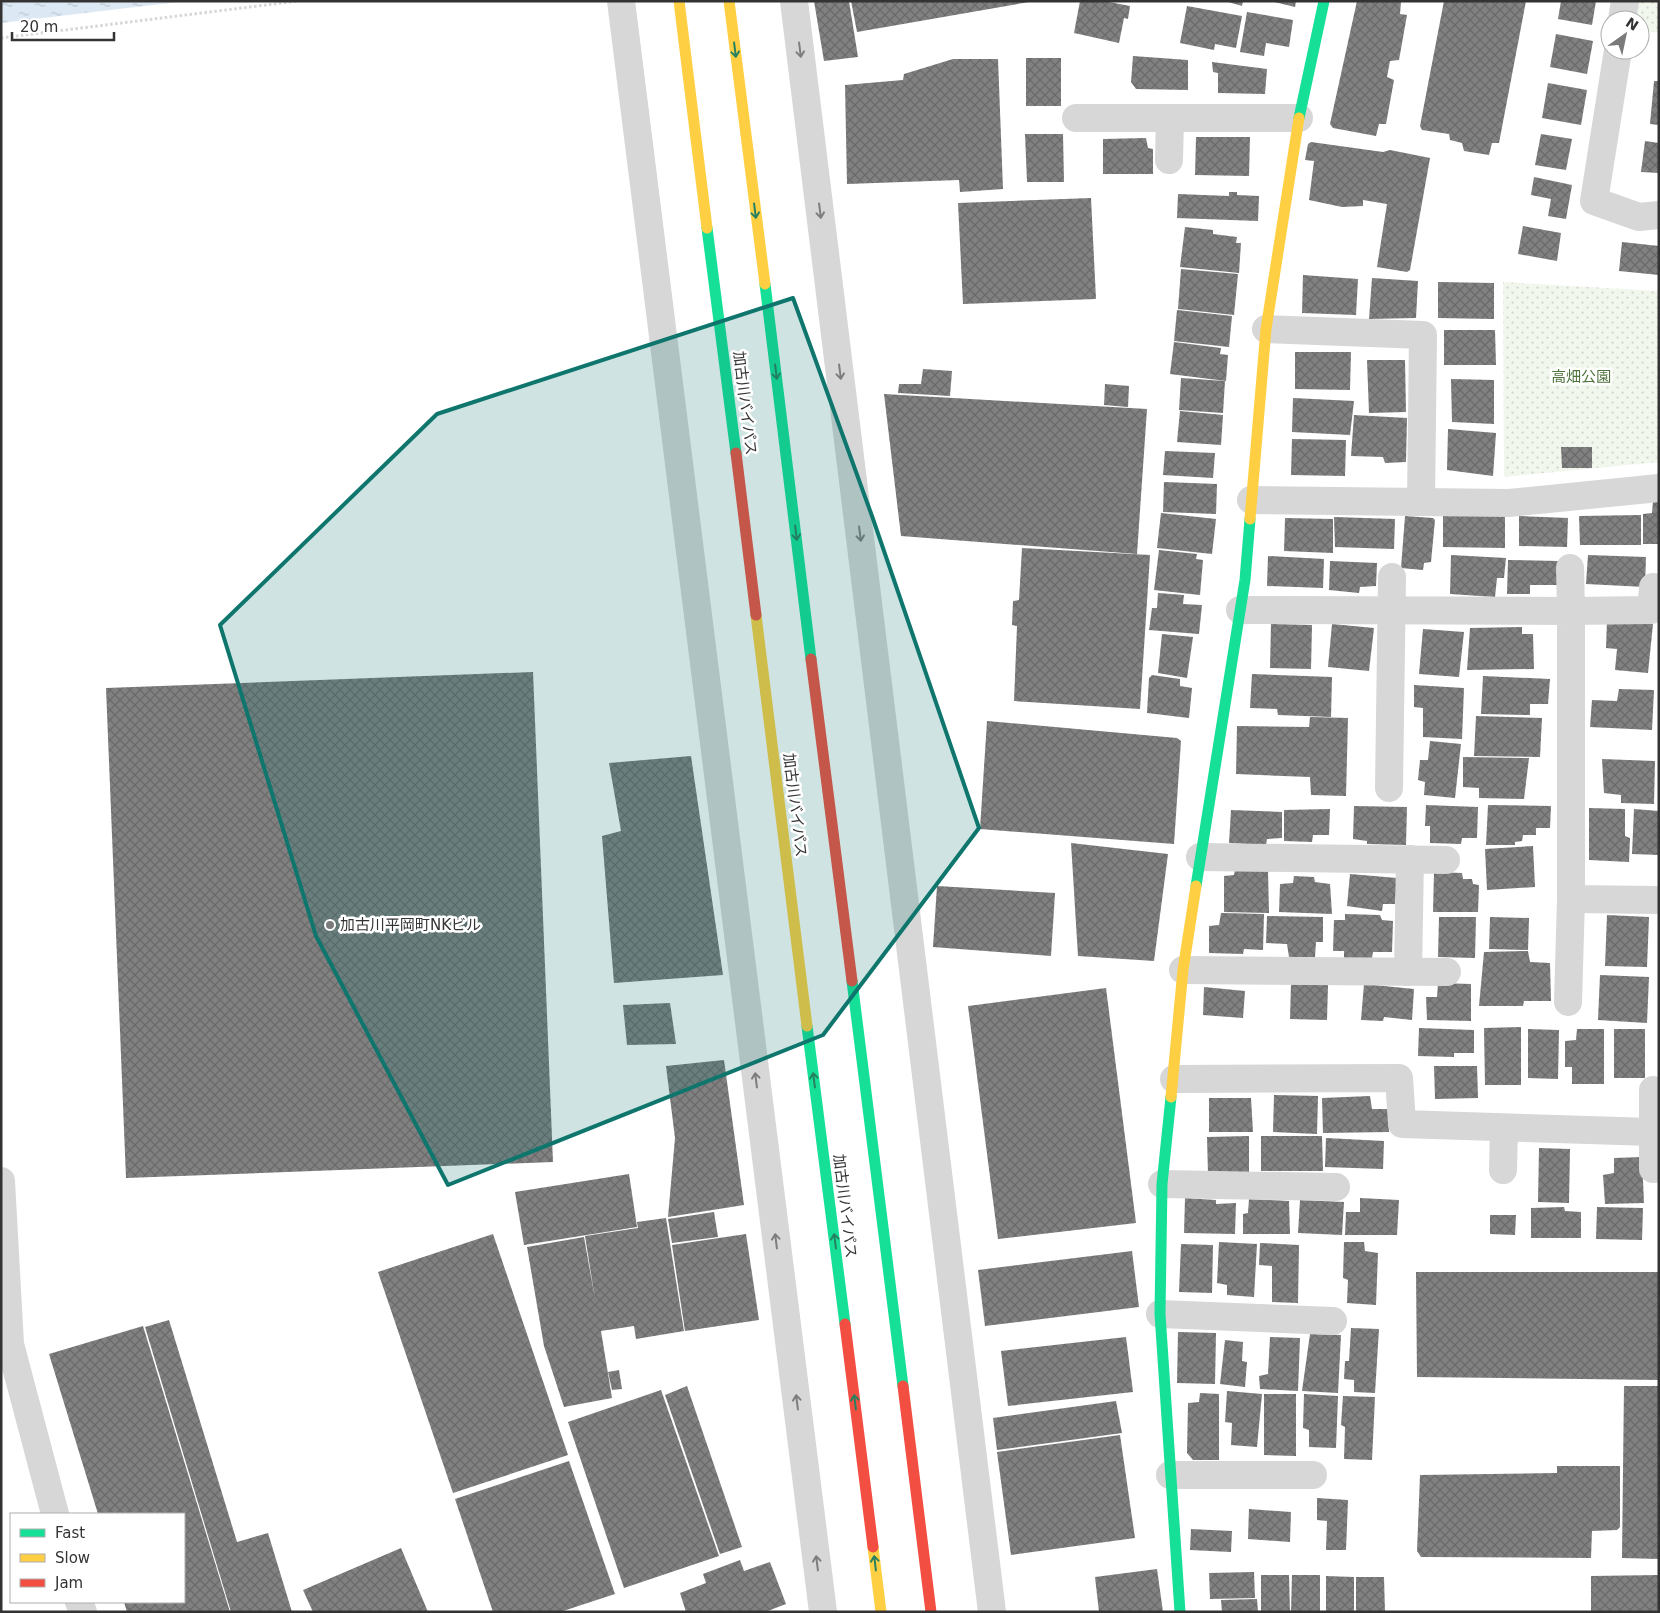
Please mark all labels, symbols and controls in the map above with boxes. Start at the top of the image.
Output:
scale bar [12,10,115,42]
north arrow [1600,10,1650,60]
text: N [1623,14,1641,34]
text: 20 m [20,18,58,36]
one-way arrow [730,41,740,57]
one-way arrow [795,41,805,57]
one-way arrow [751,203,761,219]
one-way arrow [815,203,825,219]
street label: 加古川バイパス [730,350,760,456]
one-way arrow [771,364,781,380]
one-way arrow [835,364,845,380]
park label: 高畑公園 [1551,368,1611,386]
one-way arrow [791,525,801,541]
one-way arrow [855,525,865,541]
street label: 加古川バイパス [780,752,810,858]
place label: 加古川平岡町NKビル [340,916,481,934]
marker: 加古川平岡町NKビル [324,919,336,931]
one-way arrow [751,1072,761,1088]
one-way arrow [809,1072,819,1088]
street label: 加古川バイパス [830,1153,860,1259]
one-way arrow [771,1233,781,1249]
one-way arrow [830,1233,840,1249]
one-way arrow [791,1394,801,1410]
one-way arrow [850,1394,860,1410]
legend [10,1513,185,1603]
text: Fast [55,1524,85,1542]
text: Slow [55,1549,90,1567]
one-way arrow [812,1556,822,1572]
one-way arrow [870,1556,880,1572]
text: Jam [54,1574,83,1592]

